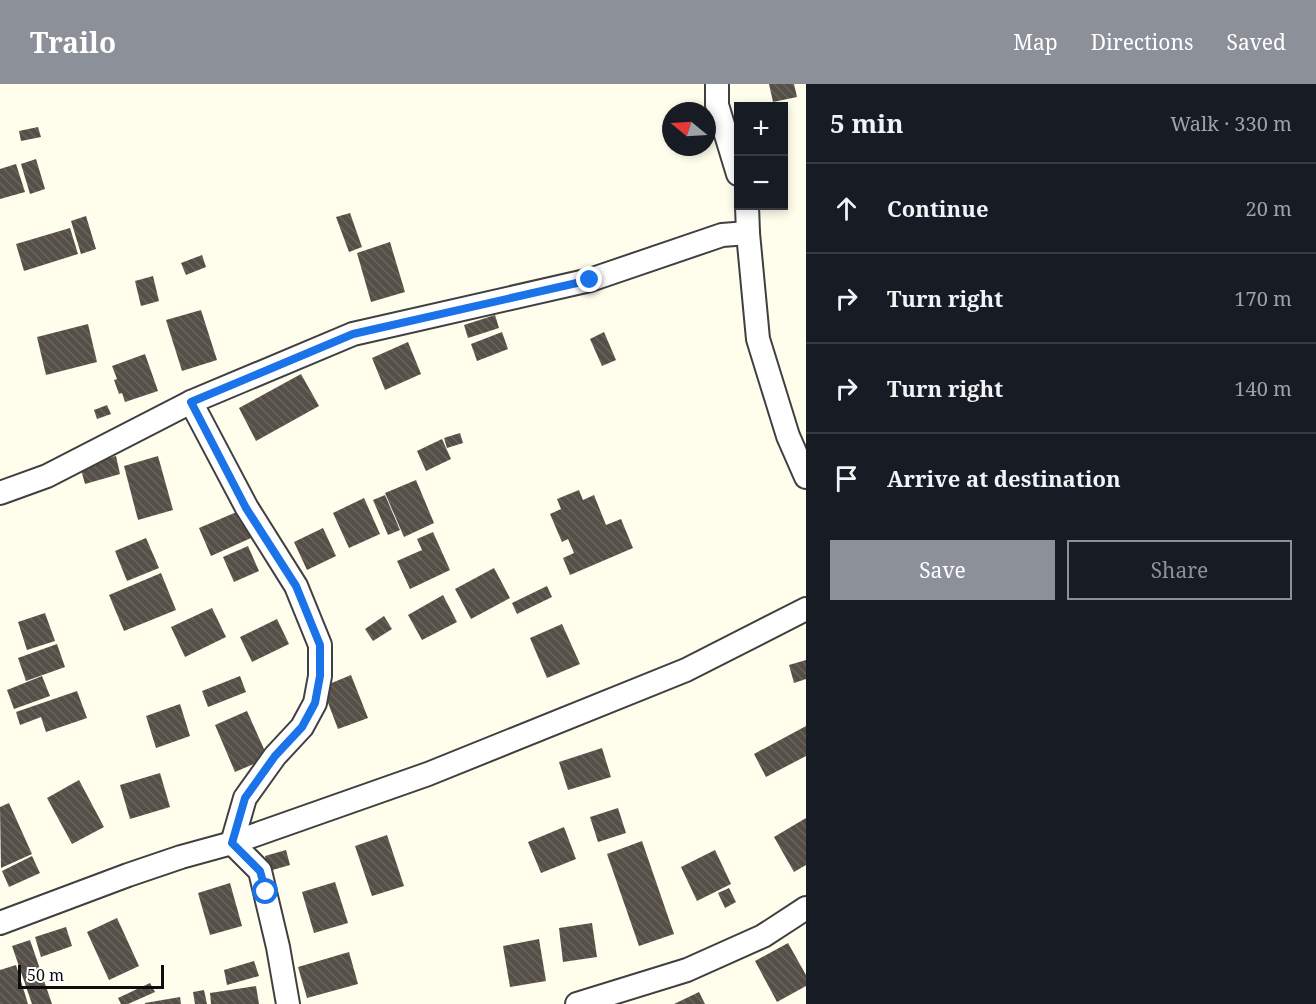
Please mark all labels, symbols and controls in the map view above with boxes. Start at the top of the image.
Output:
text: Trailo [30,23,116,61]
text: Map [1013,28,1058,56]
text: Directions [1091,28,1193,56]
text: Saved [1226,28,1286,56]
north arrow [662,102,716,156]
map controls [734,102,788,210]
button: + [734,102,788,156]
text: 5 min [830,105,904,141]
text: Walk · 330 m [1170,110,1292,137]
button: − [734,156,788,210]
icon: ahead [830,192,863,225]
text: Continue [887,193,989,223]
text: 20 m [1246,195,1292,222]
route end [576,266,602,292]
icon: right [830,282,863,315]
text: Turn right [887,283,1003,313]
text: 170 m [1234,285,1292,312]
icon: right [830,372,863,405]
text: Turn right [887,373,1003,403]
text: 140 m [1234,375,1292,402]
icon: arrive [830,462,863,495]
text: Arrive at destination [887,463,1121,493]
button: Save [830,540,1055,600]
button: Share [1067,540,1292,600]
route start [252,878,278,904]
scale bar [18,962,164,990]
text: 50 m [27,964,64,986]

